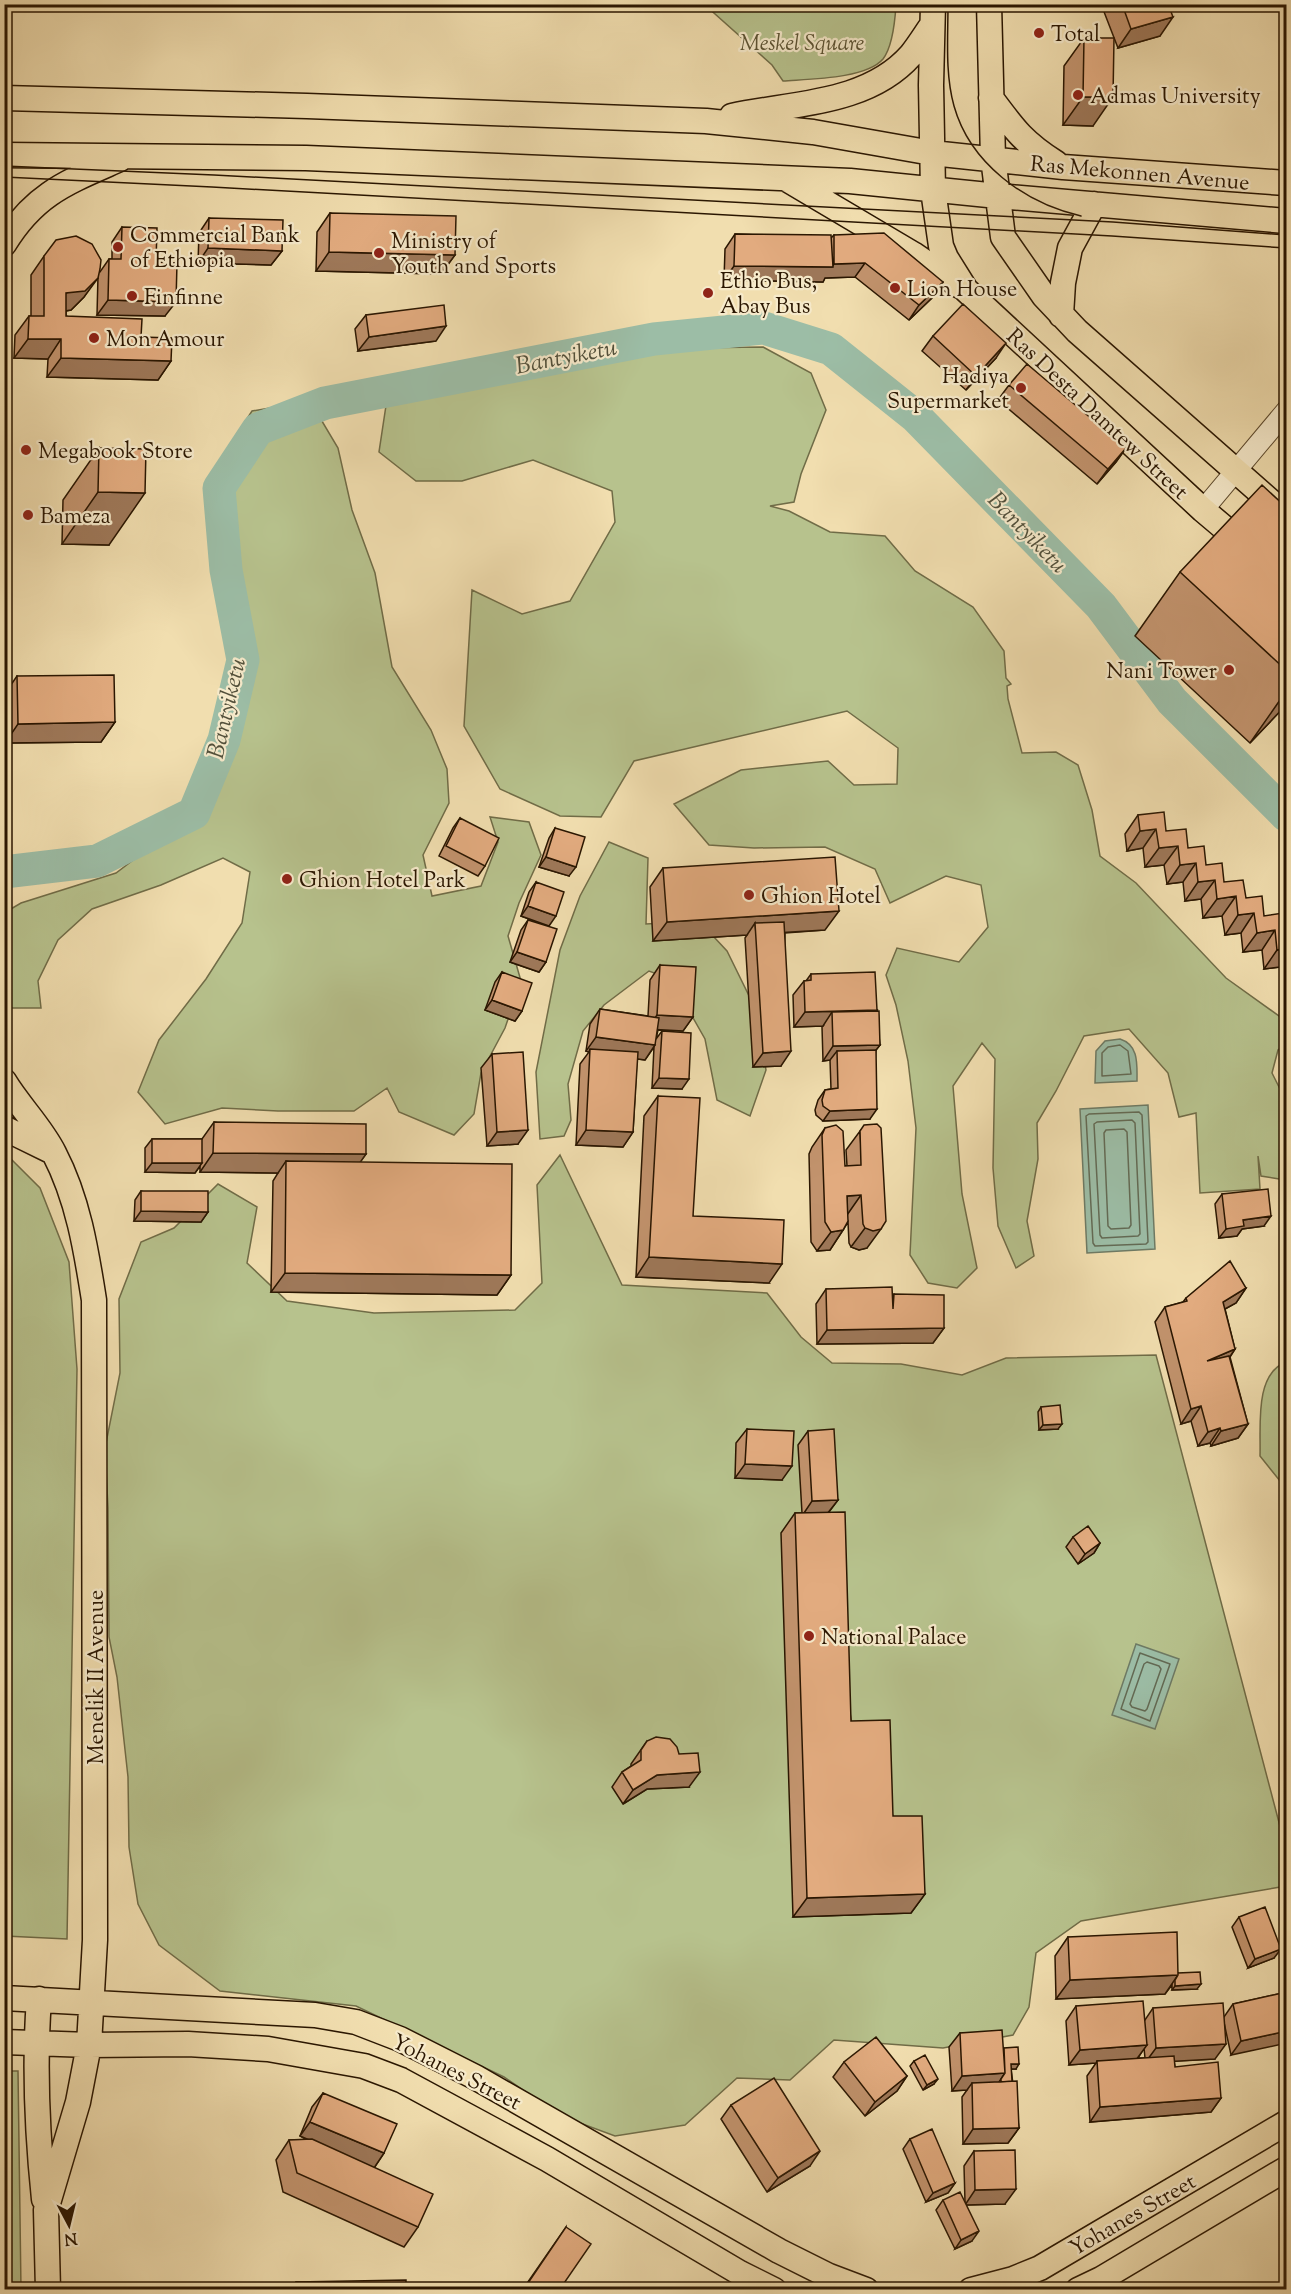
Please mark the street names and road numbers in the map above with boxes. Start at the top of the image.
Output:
street label: Ras Mekonnen Avenue [1029,149,1251,201]
street label: Ras Desta Damtew Street [998,322,1195,509]
street label: Menelik II Avenue [82,1590,114,1764]
street label: Yohanes Street [385,2027,526,2120]
street label: Yohanes Street [1064,2167,1203,2266]

